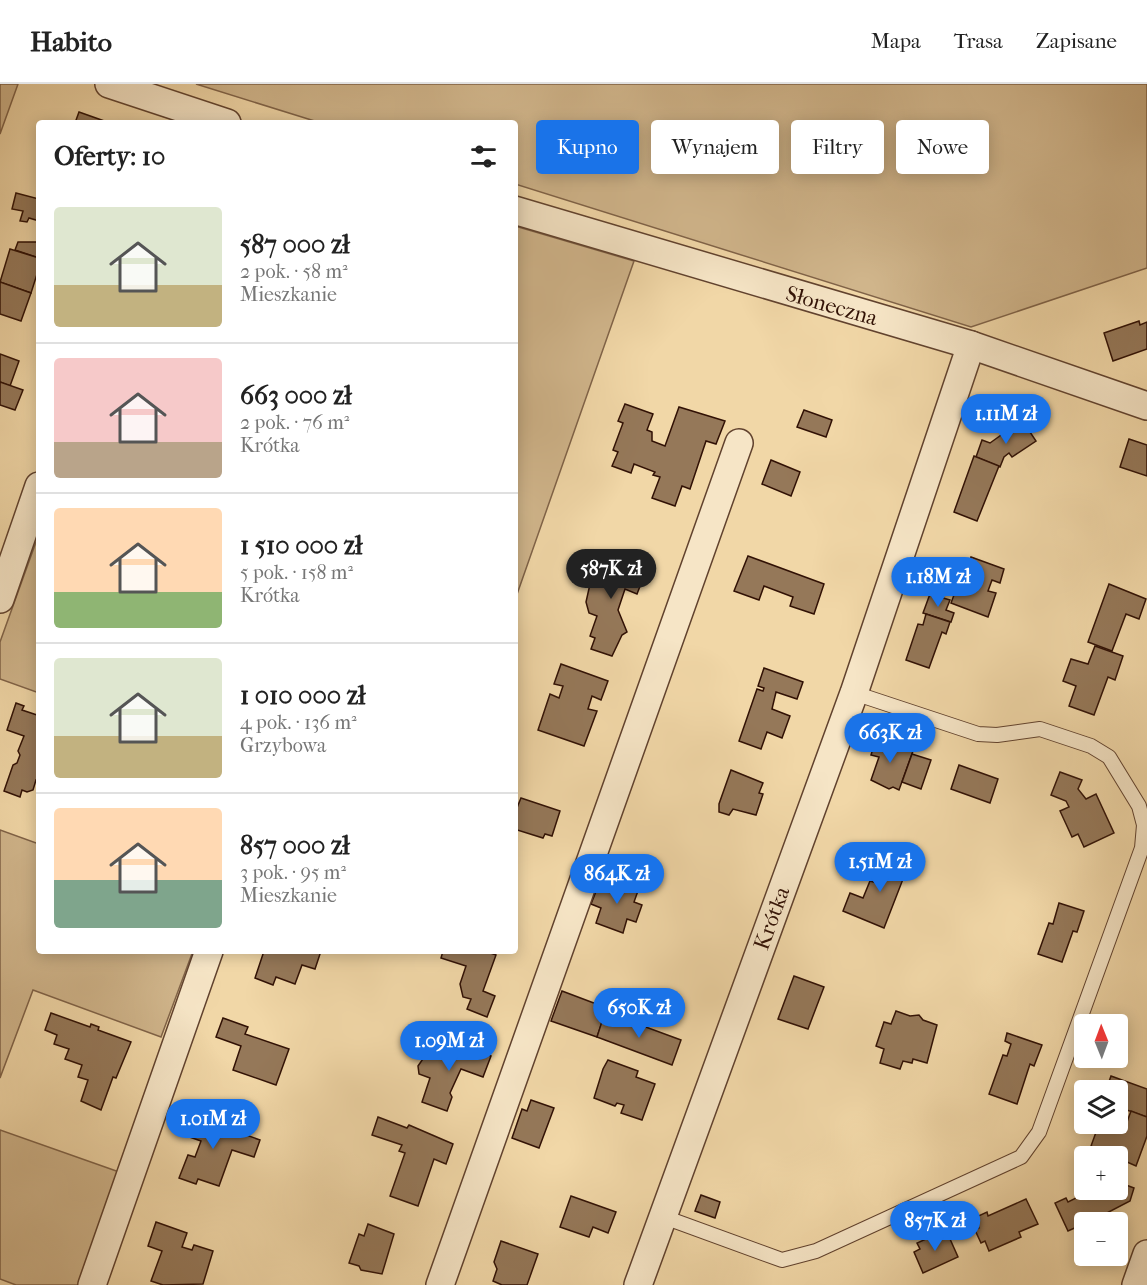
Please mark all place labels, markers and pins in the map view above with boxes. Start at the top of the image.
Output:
pin: 1.11M zł [944,394,1068,445]
pin: 587K zł [556,549,666,600]
pin: 1.18M zł [876,557,1000,608]
pin: 663K zł [835,713,945,764]
pin: 1.51M zł [818,842,942,893]
pin: 864K zł [562,854,672,905]
pin: 650K zł [584,988,694,1039]
pin: 1.09M zł [387,1021,511,1072]
pin: 1.01M zł [151,1099,275,1150]
pin: 857K zł [880,1201,990,1252]

